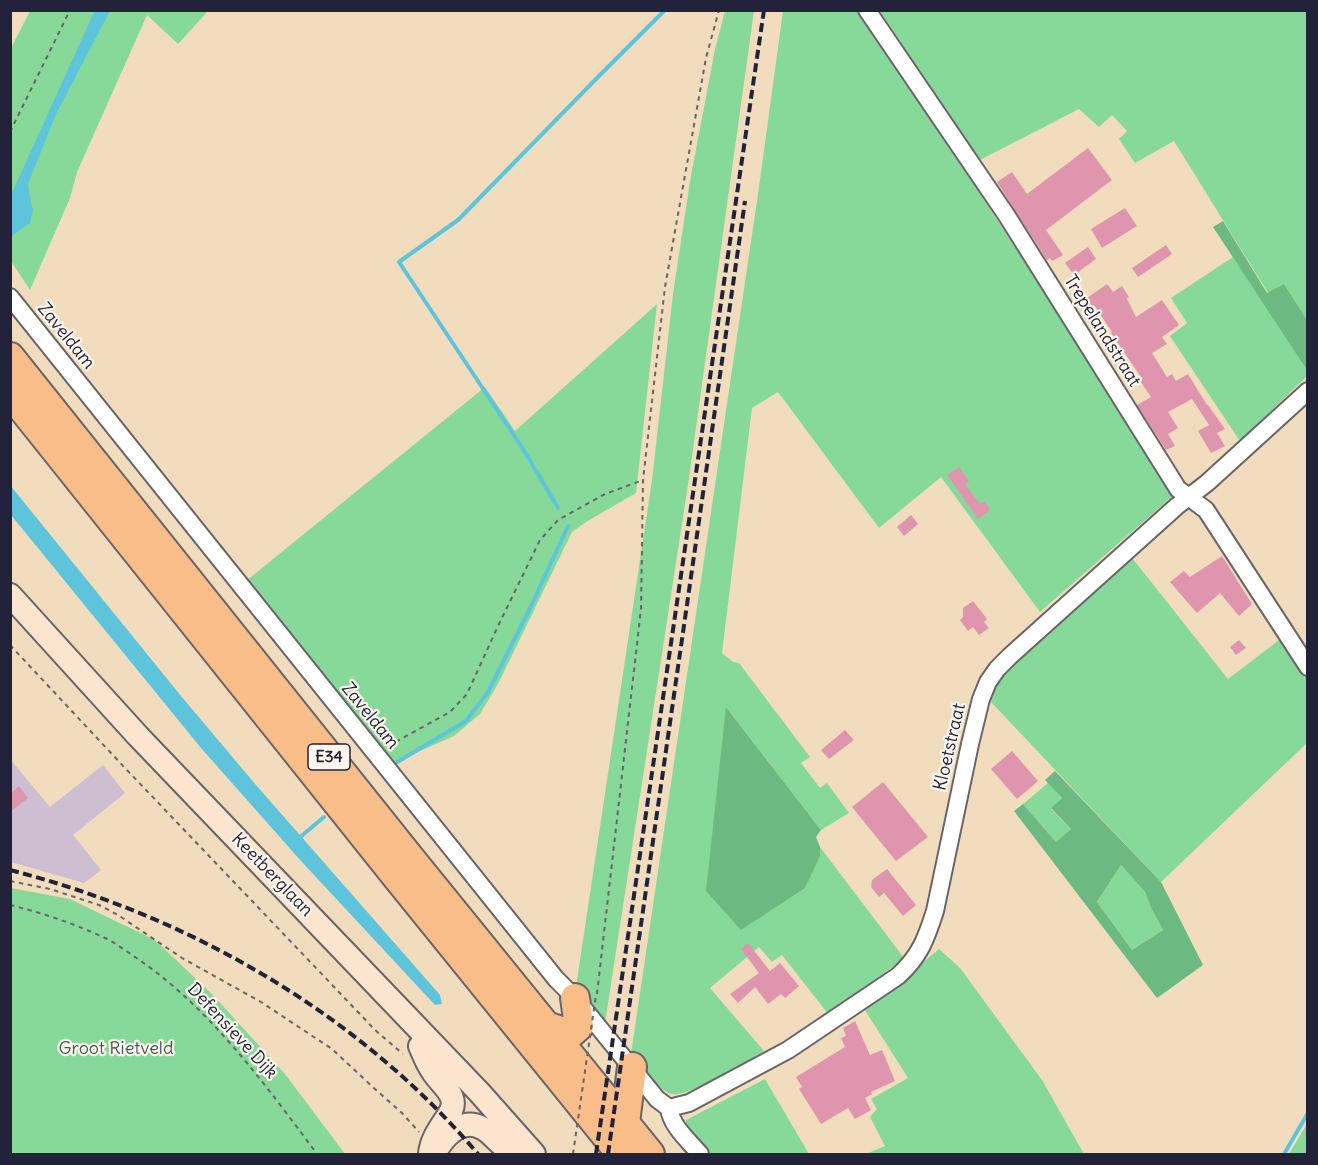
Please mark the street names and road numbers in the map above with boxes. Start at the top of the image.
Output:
street label: Trepelandstraat [1059,271,1145,391]
street label: Zaveldam [33,298,99,374]
street label: Zaveldam [337,678,403,754]
street label: Kloetstraat [929,701,971,793]
road number: E34 [308,744,350,770]
street label: Keetberglaan [227,829,317,921]
street label: Defensieve Dijk [182,979,282,1083]

